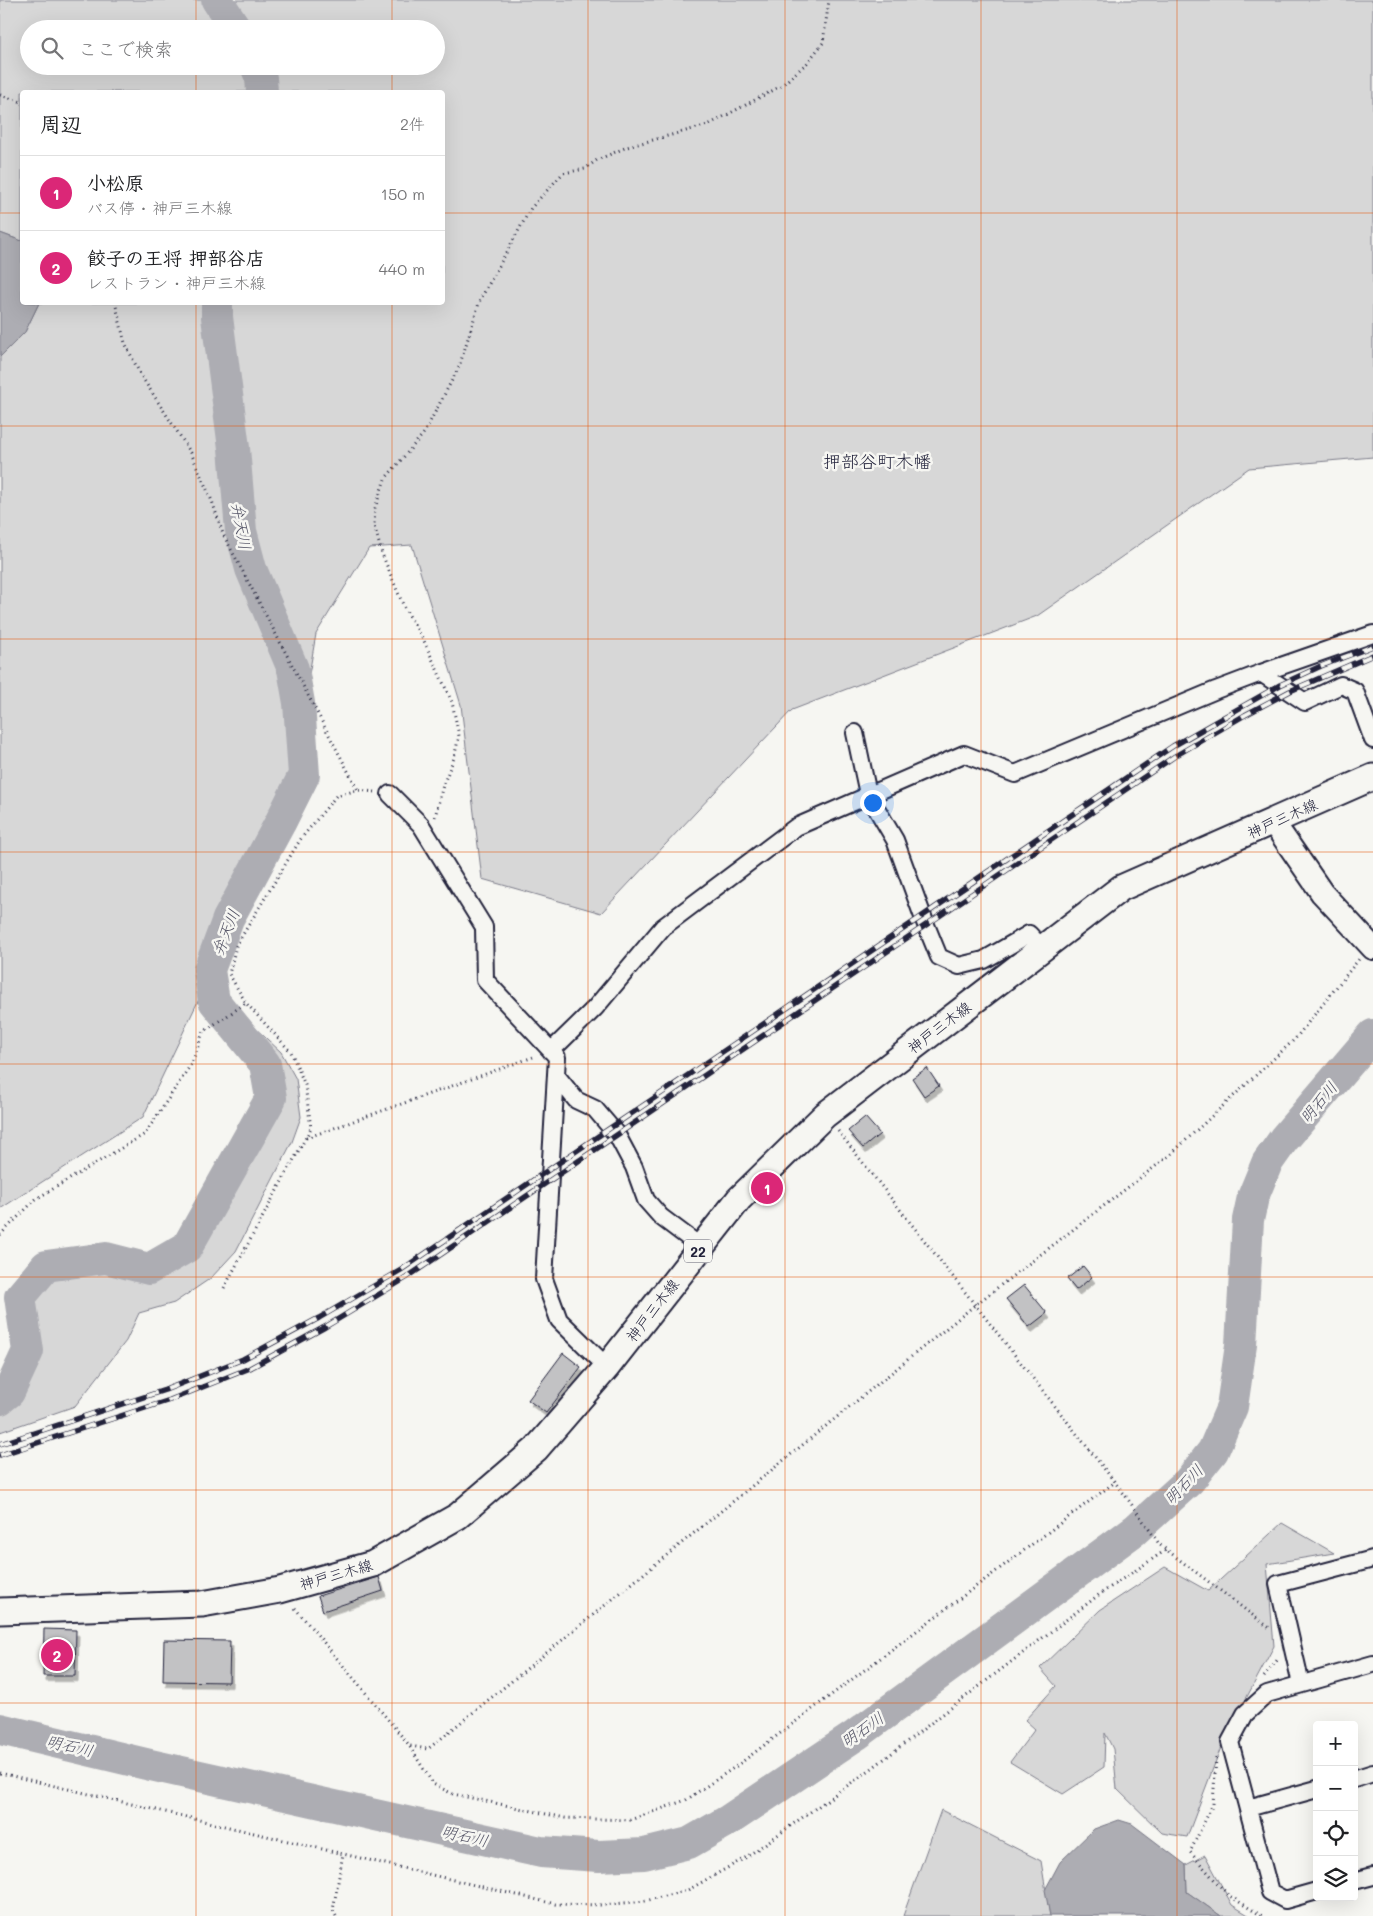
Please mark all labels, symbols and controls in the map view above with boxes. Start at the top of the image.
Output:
search box [20,20,445,75]
icon: search [38,34,66,62]
text: ここで検索 [78,36,173,61]
text: 周辺 [40,110,82,137]
text: 2件 [400,113,425,134]
text: 小松原 [87,170,144,195]
text: 1 [52,183,60,204]
text: 150 m [381,183,425,204]
text: バス停 · 神戸三木線 [87,197,232,218]
text: 餃子の王将 押部谷店 [87,245,265,270]
text: 2 [52,258,60,279]
text: 440 m [378,258,425,279]
text: レストラン · 神戸三木線 [87,272,266,293]
district label: 押部谷町木幡 [823,449,931,473]
water label: 弁天川 [227,501,257,551]
your location [860,790,886,816]
street label: 神戸三木線 [1244,794,1320,842]
water label: 弁天川 [206,906,244,958]
street label: 神戸三木線 [903,996,975,1058]
water label: 明石川 [1295,1077,1341,1127]
pin: 1 [751,1169,783,1207]
road number: 22 [684,1240,712,1262]
street label: 神戸三木線 [621,1274,683,1346]
water label: 明石川 [1159,1459,1207,1509]
street label: 神戸三木線 [297,1554,375,1594]
pin: 2 [41,1636,73,1674]
water label: 明石川 [836,1707,888,1751]
map controls [1313,1721,1358,1901]
button: + [1313,1721,1358,1766]
water label: 明石川 [44,1729,96,1761]
button: − [1313,1766,1358,1811]
button: locate [1313,1811,1358,1856]
water label: 明石川 [439,1819,491,1851]
button: layers [1313,1856,1358,1901]

